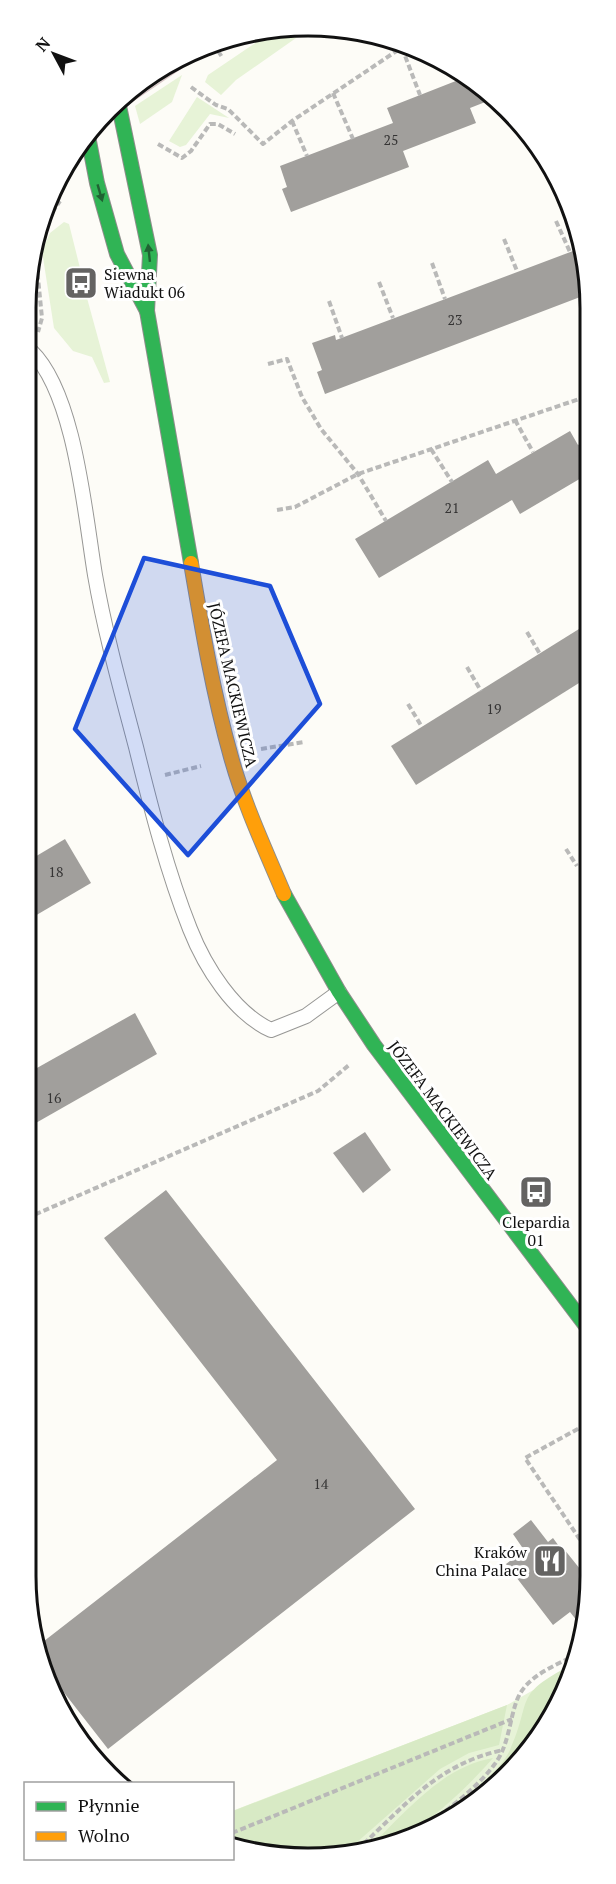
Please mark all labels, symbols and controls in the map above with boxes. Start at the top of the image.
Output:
north arrow [24,24,84,84]
text: N [30,32,55,56]
house number: 25 [384,130,398,149]
one-way arrow [95,184,105,202]
one-way arrow [144,243,154,262]
place label: Siewna Wiadukt 06 [104,263,186,303]
bus stop icon: Siewna Wiadukt 06 [63,265,99,301]
house number: 23 [448,310,462,329]
house number: 21 [445,498,459,517]
street label: JÓZEFA MACKIEWICZA [203,600,263,770]
house number: 19 [487,699,501,718]
house number: 18 [49,862,63,881]
street label: JÓZEFA MACKIEWICZA [384,1036,502,1184]
house number: 16 [47,1088,62,1107]
bus stop icon: Clepardia 01 [518,1174,554,1210]
place label: Clepardia 01 [502,1211,570,1251]
house number: 14 [314,1474,329,1493]
place label: Kraków China Palace [435,1541,527,1581]
restaurant icon: Kraków China Palace [532,1543,568,1579]
legend [24,1782,234,1860]
text: Płynnie [78,1793,140,1817]
text: Wolno [78,1823,130,1847]

